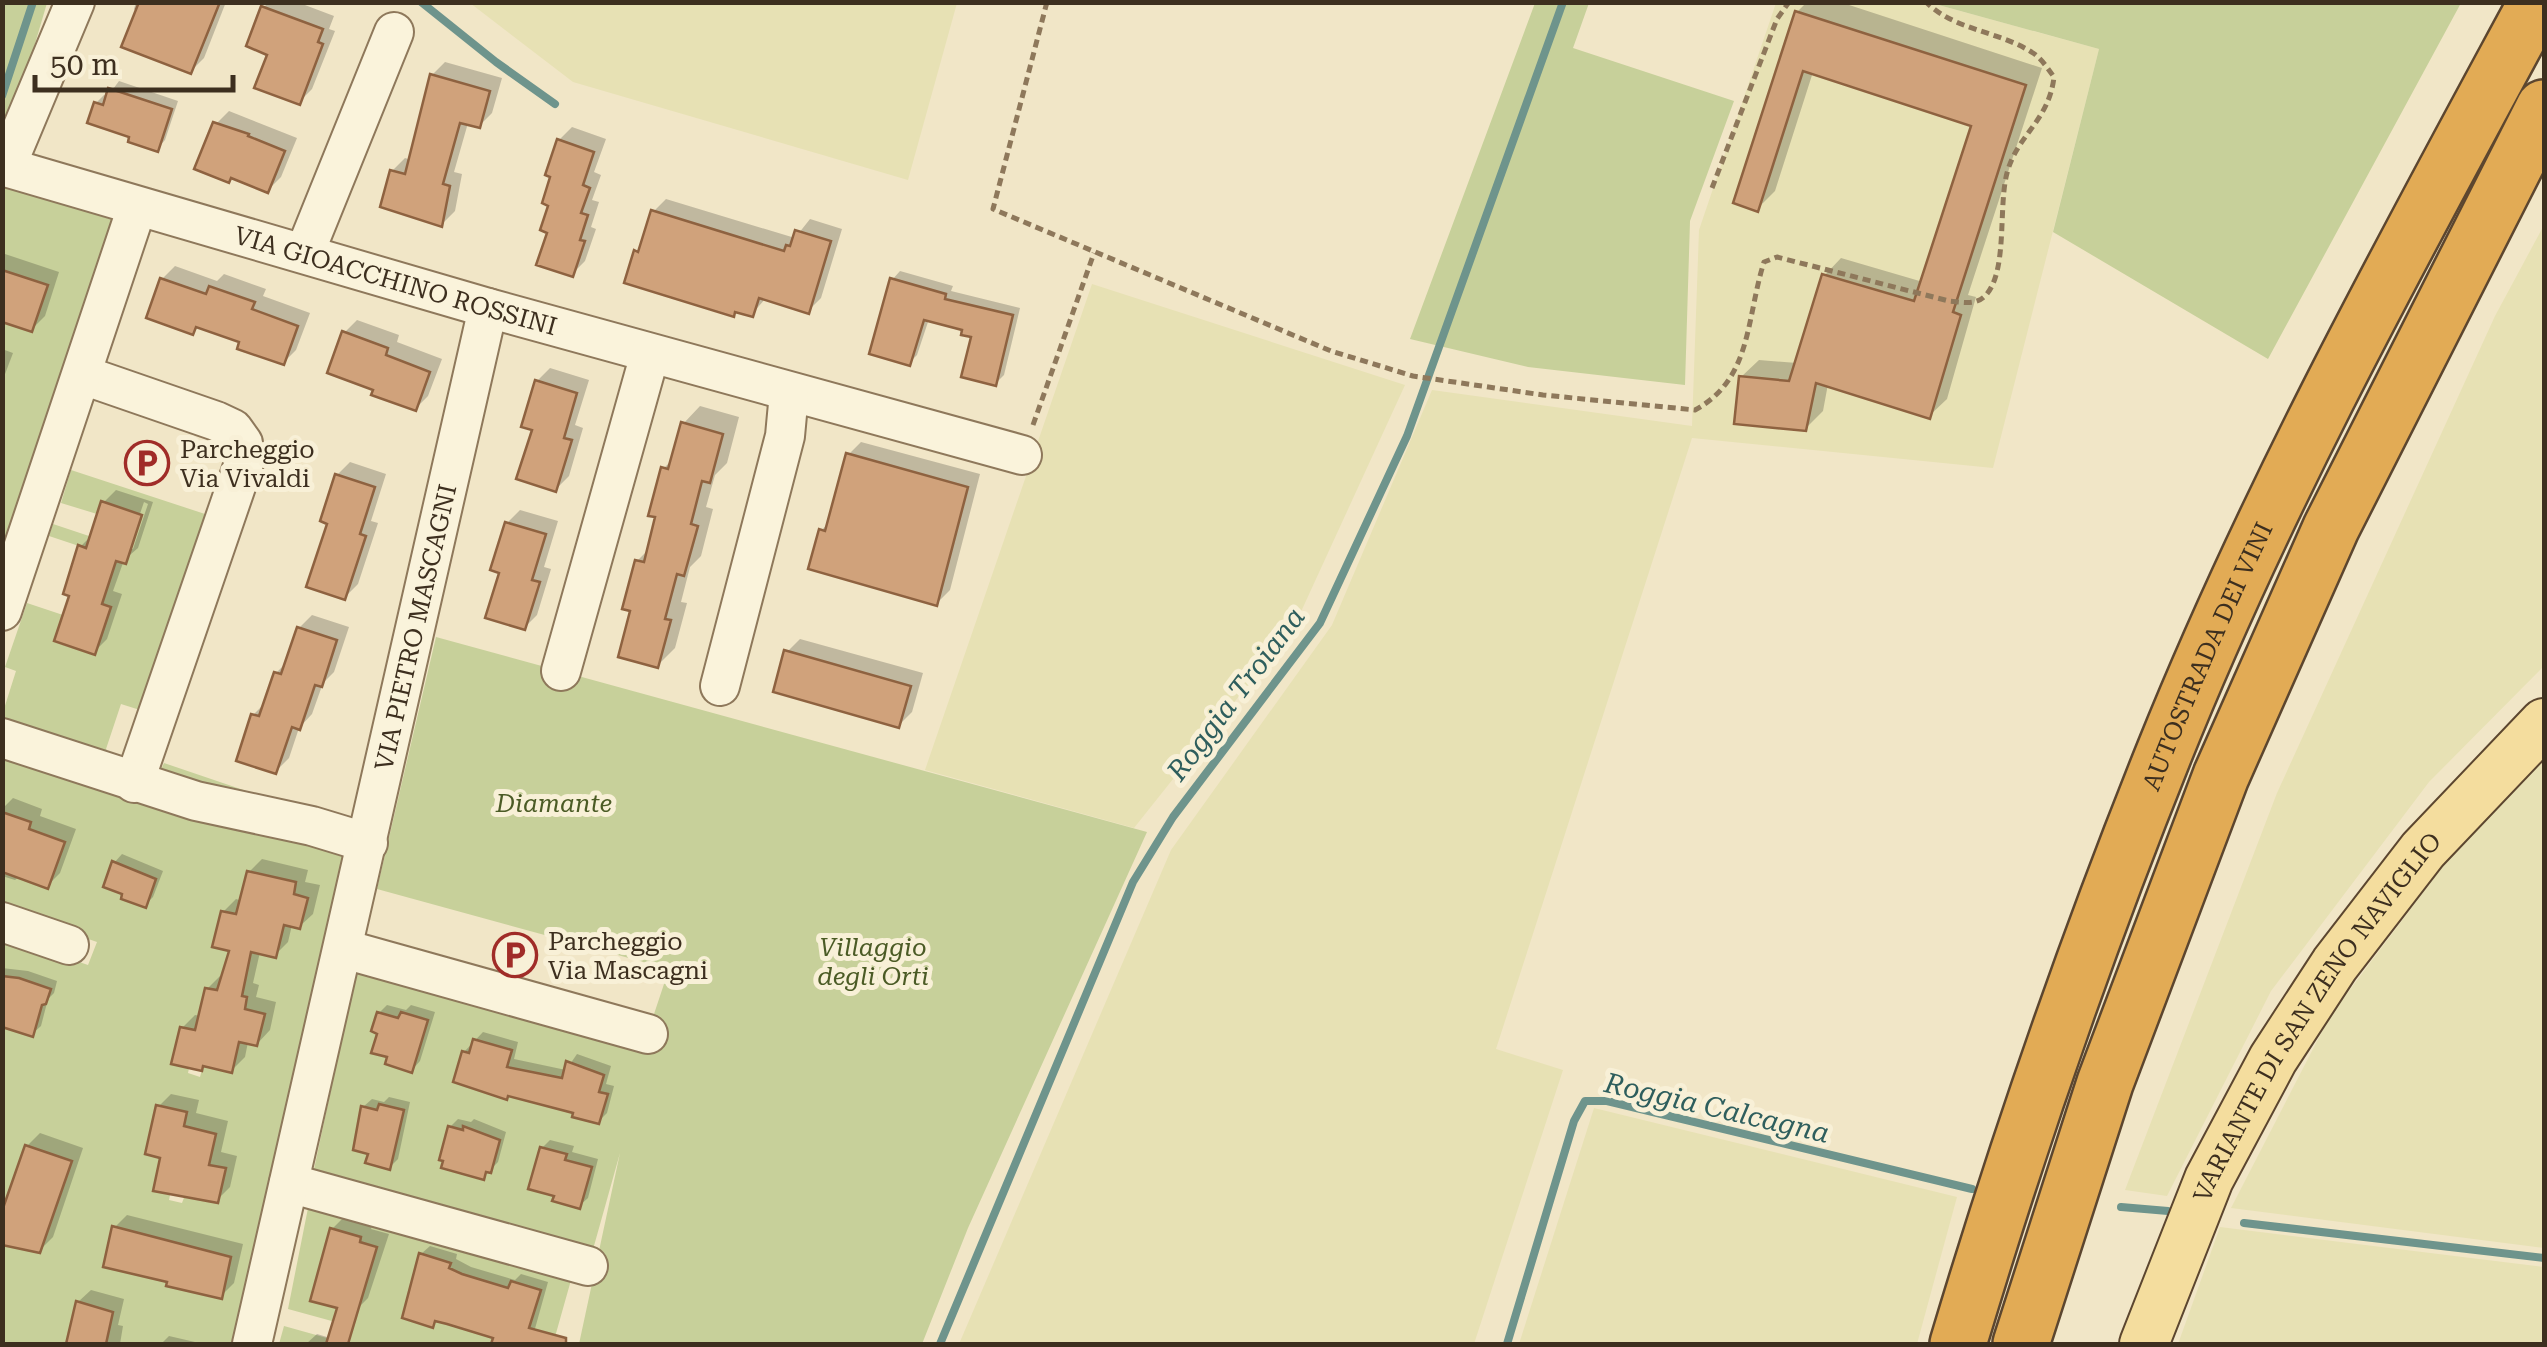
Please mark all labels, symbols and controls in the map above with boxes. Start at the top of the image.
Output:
scale bar [35,30,232,92]
text: 50 m [50,47,119,82]
street label: VIA GIOACCHINO ROSSINI [231,220,560,341]
place label: Parcheggio Via Vivaldi [180,435,315,493]
parking icon: Parcheggio Via Vivaldi [124,440,170,486]
street label: VIA PIETRO MASCAGNI [369,481,462,773]
street label: AUTOSTRADA DEI VINI [2136,517,2278,795]
water label: Roggia Troiana [1160,601,1312,788]
park label: Diamante [495,789,612,818]
street label: VARIANTE DI SAN ZENO NAVIGLIO [2187,826,2447,1206]
place label: Parcheggio Via Mascagni [548,927,708,985]
parking icon: Parcheggio Via Mascagni [492,932,538,978]
park label: Villaggio degli Orti [817,933,929,991]
water label: Roggia Calcagna [1601,1066,1832,1150]

